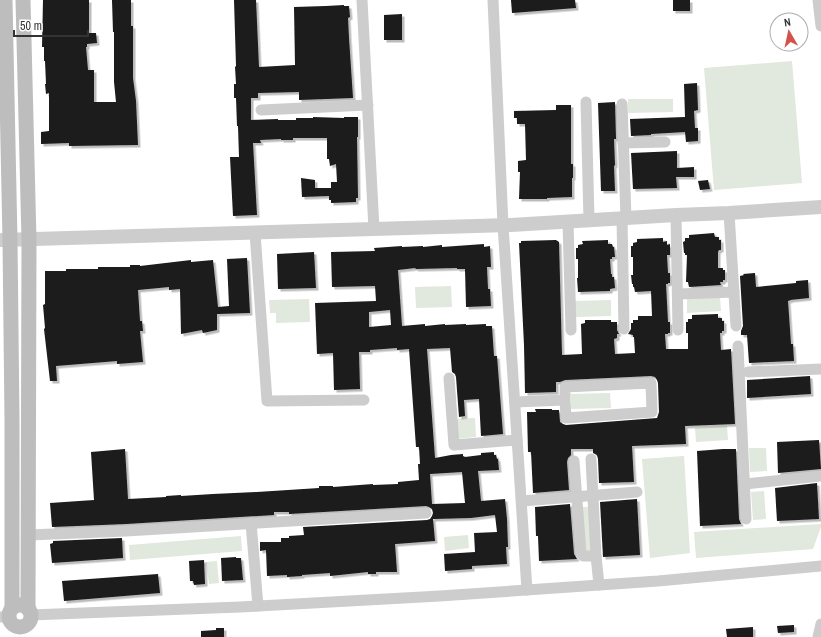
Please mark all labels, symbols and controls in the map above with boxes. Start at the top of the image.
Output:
scale bar [14,12,88,38]
north arrow [769,12,809,52]
text: N [783,15,792,30]
text: 50 m [20,18,42,34]

